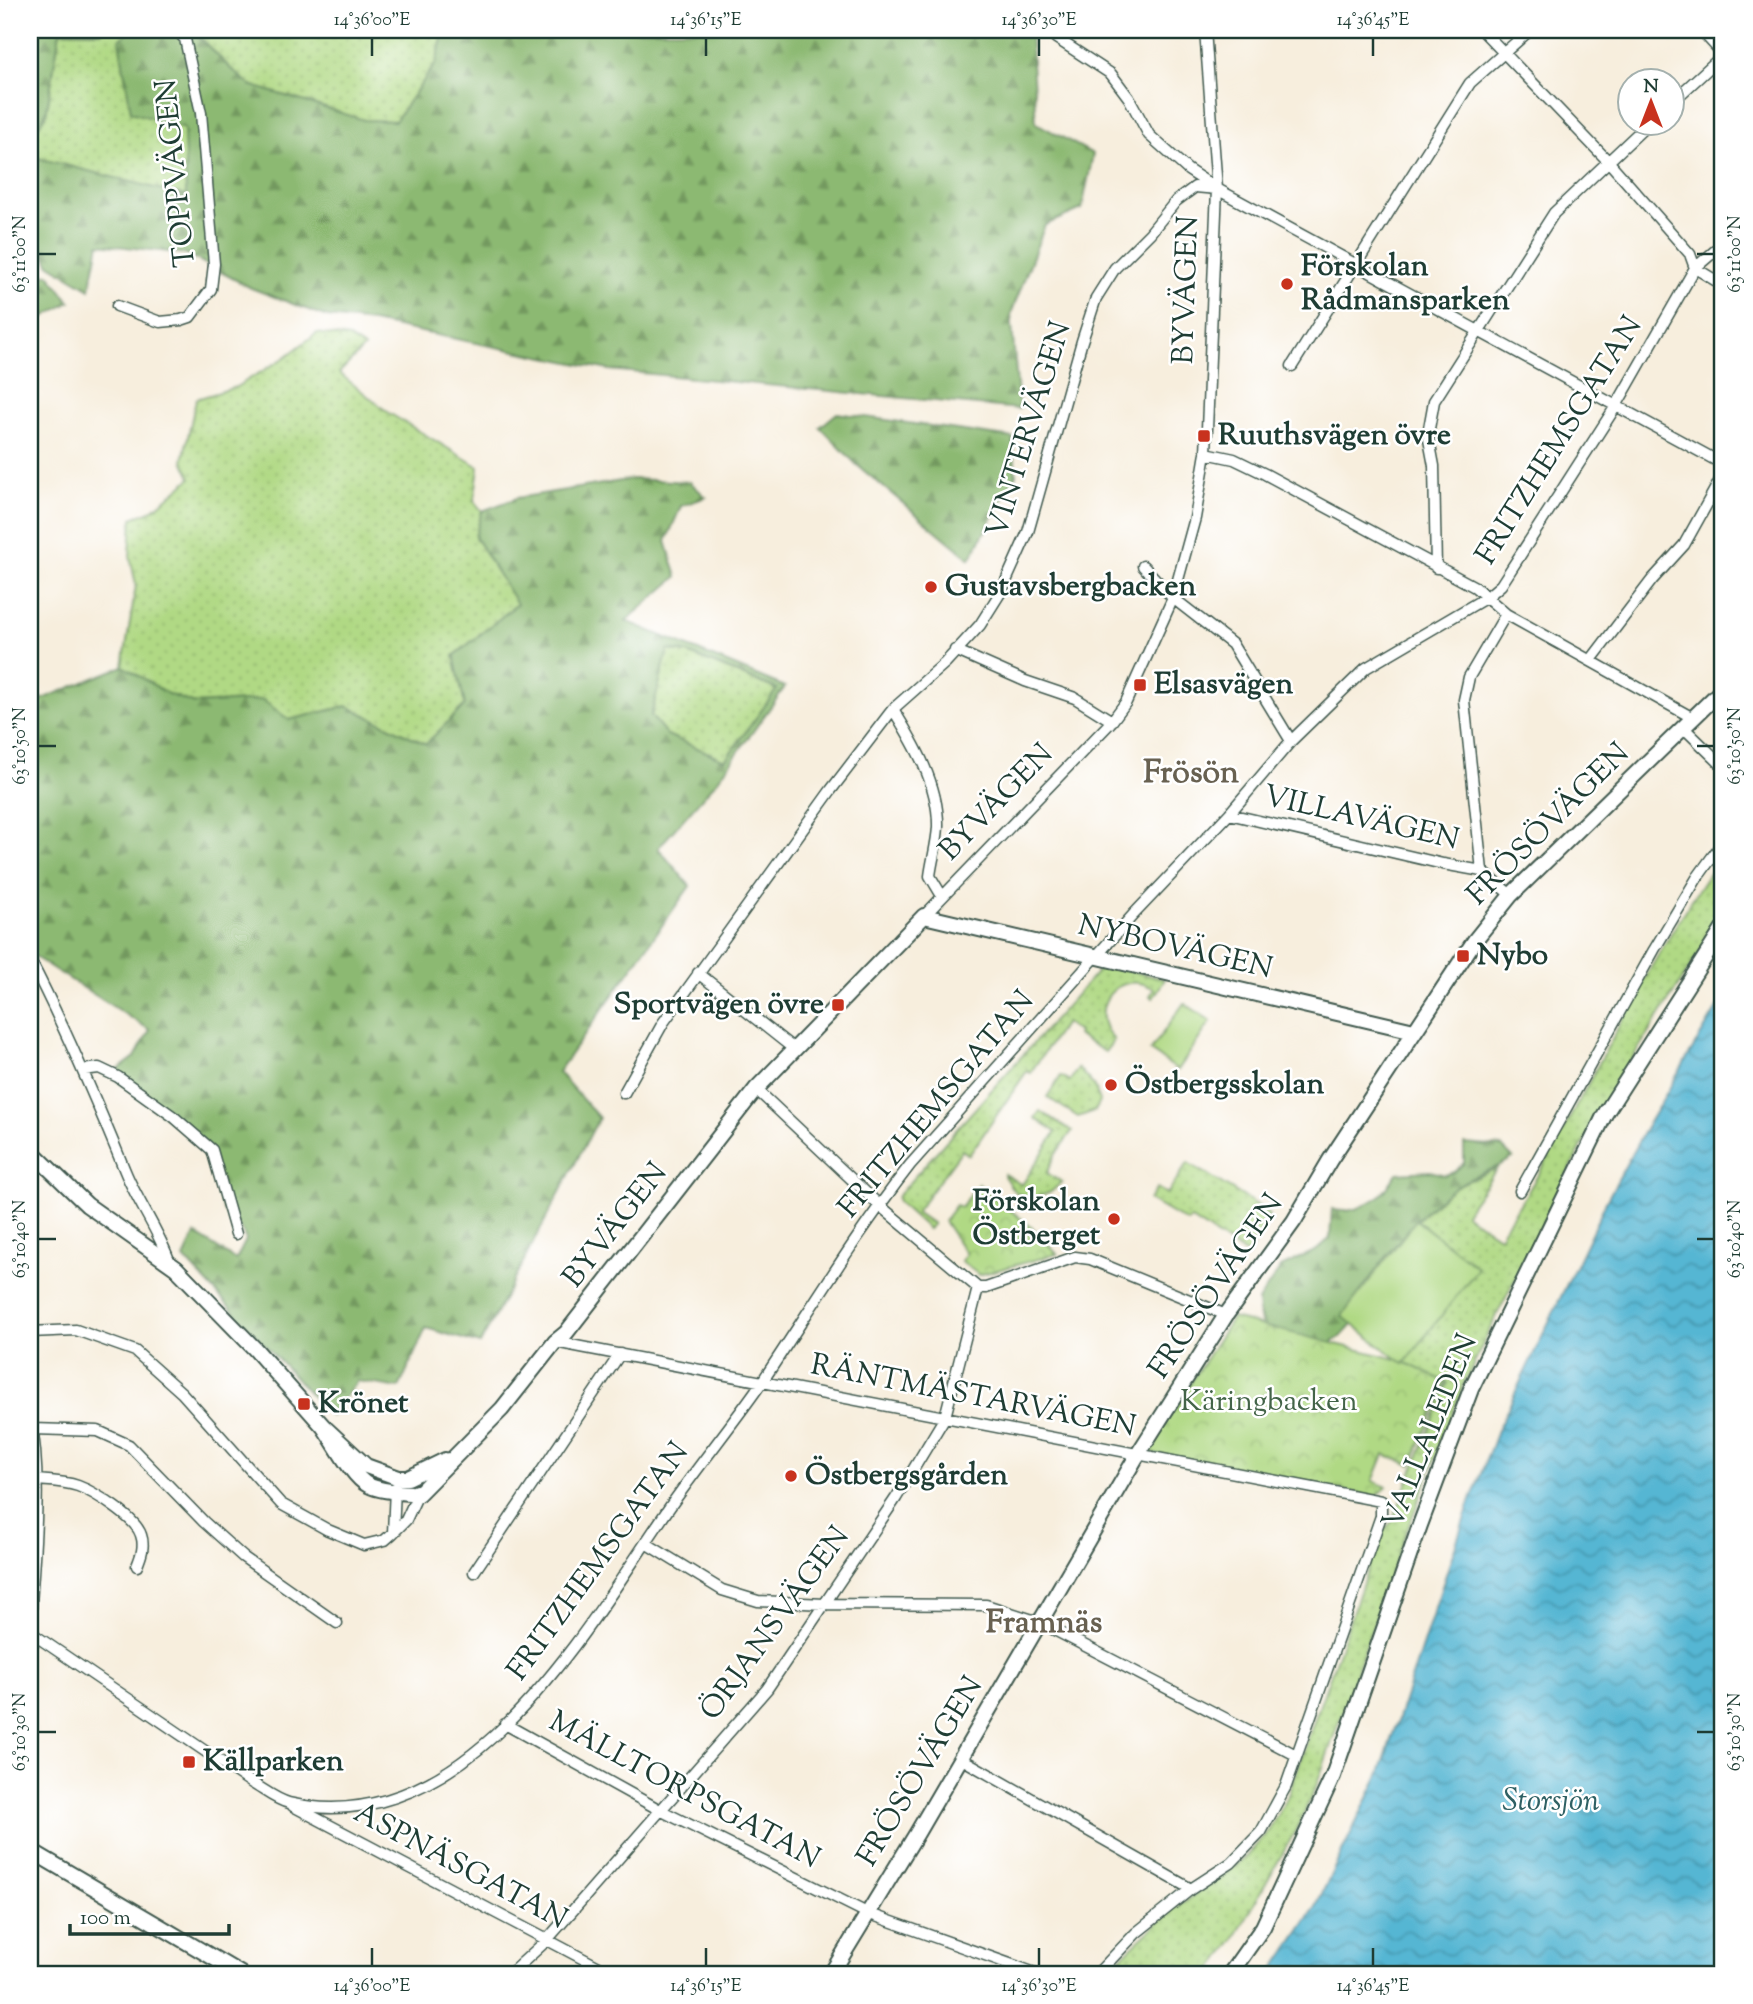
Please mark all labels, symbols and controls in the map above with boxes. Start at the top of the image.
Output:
text: 14°36'00"E [334,8,410,34]
text: 14°36'15"E [670,8,742,34]
text: 14°36'30"E [1001,8,1077,34]
text: 14°36'45"E [1337,8,1409,34]
north arrow [1616,66,1686,136]
text: N [1643,74,1659,101]
street label: TOPPVÄGEN [146,77,208,269]
text: 63°11'00"N [8,215,34,293]
street label: BYVÄGEN [1163,215,1211,365]
text: 63°11'00"N [1723,215,1749,293]
place label: Förskolan Rådmansparken [1301,246,1510,323]
marker: Förskolan Rådmansparken [1279,276,1295,292]
street label: FRITZHEMSGATAN [1466,308,1654,574]
street label: VINTERVÄGEN [977,316,1083,544]
place label: Ruuthsvägen övre [1218,415,1451,458]
marker: Ruuthsvägen övre [1196,428,1212,444]
place label: Gustavsbergbacken [945,566,1196,609]
marker: Gustavsbergbacken [923,579,939,595]
place label: Elsasvägen [1154,664,1293,707]
marker: Elsasvägen [1132,677,1148,693]
text: 63°10'50"N [8,707,34,785]
text: 63°10'50"N [1723,707,1749,785]
street label: FRÖSÖVÄGEN [1458,734,1640,916]
street label: BYVÄGEN [930,735,1064,871]
district label: Frösön [1143,751,1239,797]
street label: VILLAVÄGEN [1259,776,1463,862]
street label: NYBOVÄGEN [1073,905,1277,991]
place label: Nybo [1477,935,1548,978]
marker: Nybo [1455,948,1471,964]
street label: FRITZHEMSGATAN [829,982,1045,1228]
place label: Sportvägen övre [613,984,824,1027]
marker: Sportvägen övre [830,997,846,1013]
place label: Östbergsskolan [1125,1064,1324,1107]
marker: Östbergsskolan [1103,1077,1119,1093]
street label: BYVÄGEN [553,1154,679,1298]
place label: Förskolan Östberget [972,1181,1101,1258]
street label: FRÖSÖVÄGEN [1139,1186,1295,1388]
text: 63°10'40"N [8,1200,34,1278]
text: 63°10'40"N [1723,1200,1749,1278]
marker: Förskolan Östberget [1106,1211,1122,1227]
street label: VALLALEDEN [1372,1328,1490,1536]
street label: RÄNTMÄSTARVÄGEN [807,1344,1139,1450]
park label: Käringbacken [1180,1381,1358,1424]
place label: Krönet [318,1383,409,1426]
marker: Krönet [296,1396,312,1412]
street label: FRITZHEMSGATAN [498,1434,700,1690]
place label: Östbergsgården [805,1455,1008,1498]
marker: Östbergsgården [783,1468,799,1484]
street label: ÖRJANSVÄGEN [691,1518,861,1730]
district label: Framnäs [986,1601,1102,1647]
street label: FRÖSÖVÄGEN [847,1669,995,1875]
text: 63°10'30"N [8,1693,34,1771]
text: 63°10'30"N [1723,1693,1749,1771]
street label: MÄLLTORPSGATAN [541,1701,827,1881]
place label: Källparken [203,1741,344,1784]
marker: Källparken [181,1754,197,1770]
water label: Storsjön [1502,1779,1600,1825]
street label: ASPNÄSGATAN [345,1792,575,1942]
scale bar [70,1892,229,1936]
text: 100 m [80,1904,131,1934]
text: 14°36'00"E [334,1974,410,2000]
text: 14°36'15"E [670,1974,742,2000]
text: 14°36'30"E [1001,1974,1077,2000]
text: 14°36'45"E [1337,1974,1409,2000]

